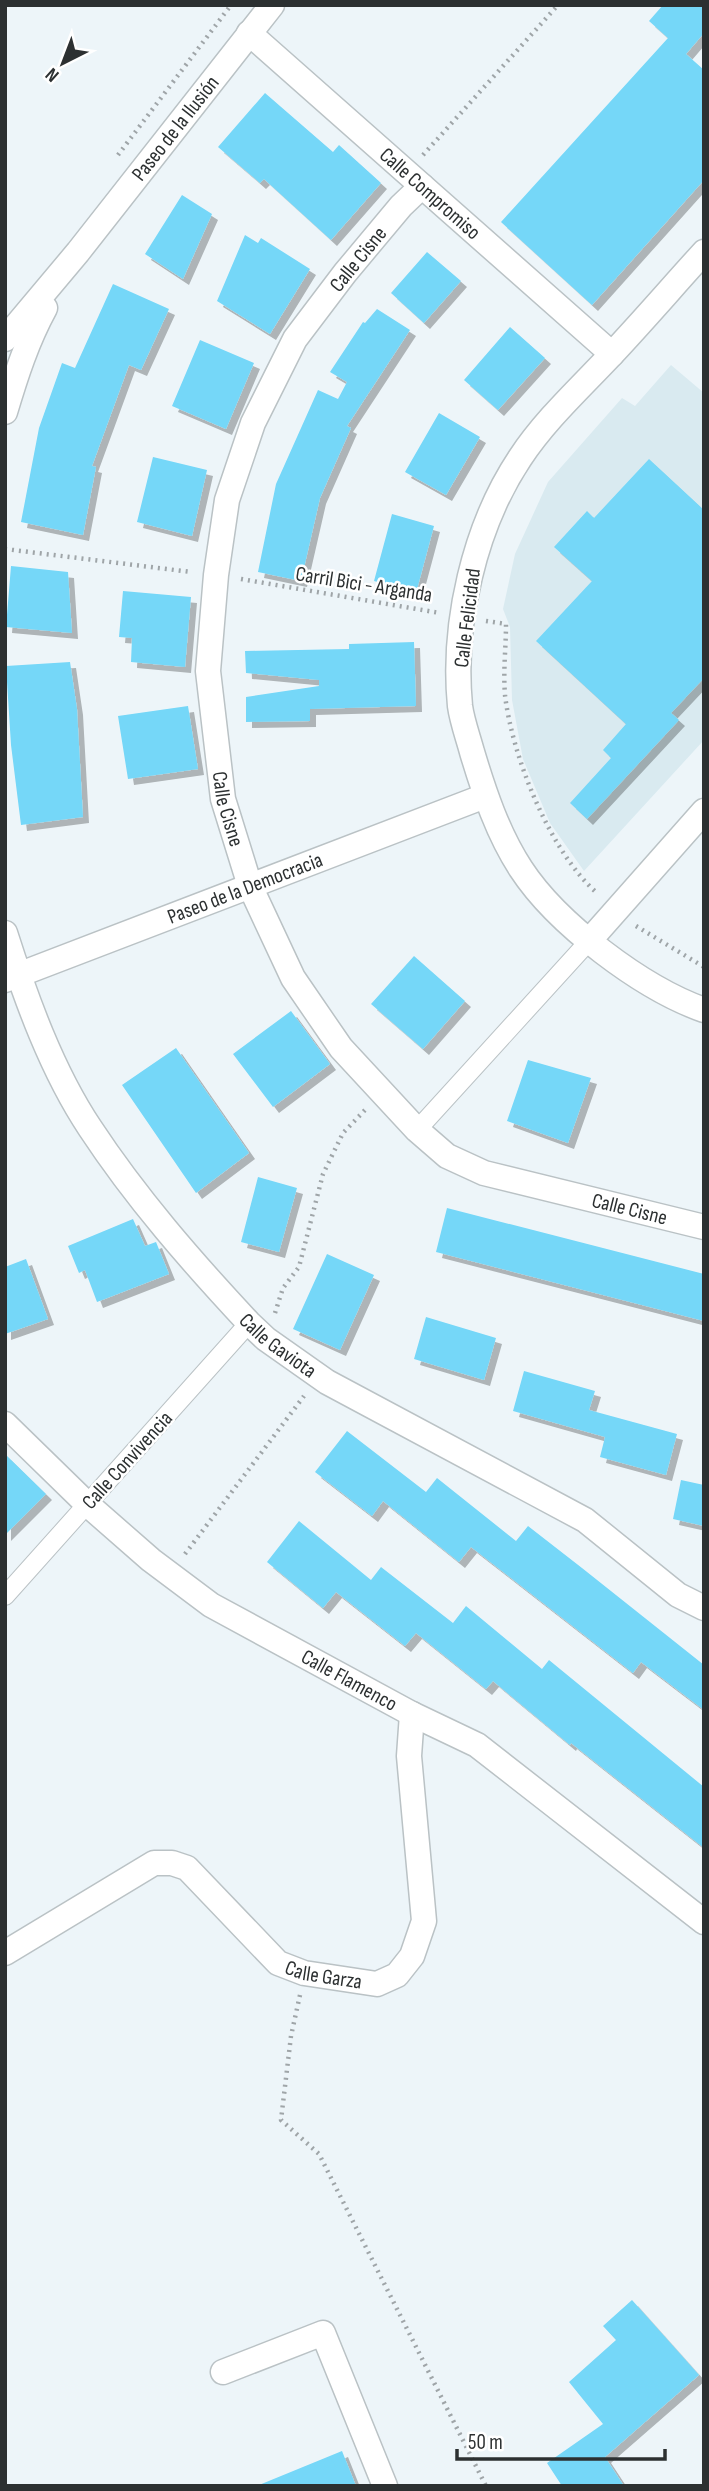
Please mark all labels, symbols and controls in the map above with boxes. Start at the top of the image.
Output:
north arrow [28,28,98,98]
text: N [41,63,64,86]
street label: Paseo de la Ilusión [127,71,225,186]
street label: Calle Compromiso [374,142,486,245]
street label: Calle Cisne [325,222,392,297]
street label: Carril Bici - Arganda [294,561,434,608]
street label: Calle Felicidad [449,567,486,669]
street label: Calle Cisne [207,770,249,850]
street label: Paseo de la Democracia [164,847,326,930]
street label: Calle Cisne [589,1188,670,1231]
street label: Calle Gaviota [233,1308,321,1384]
street label: Calle Convivencia [77,1406,178,1514]
street label: Calle Flamenco [297,1644,401,1717]
street label: Calle Garza [281,1955,364,1995]
scale bar [457,2418,665,2462]
text: 50 m [468,2430,503,2455]

